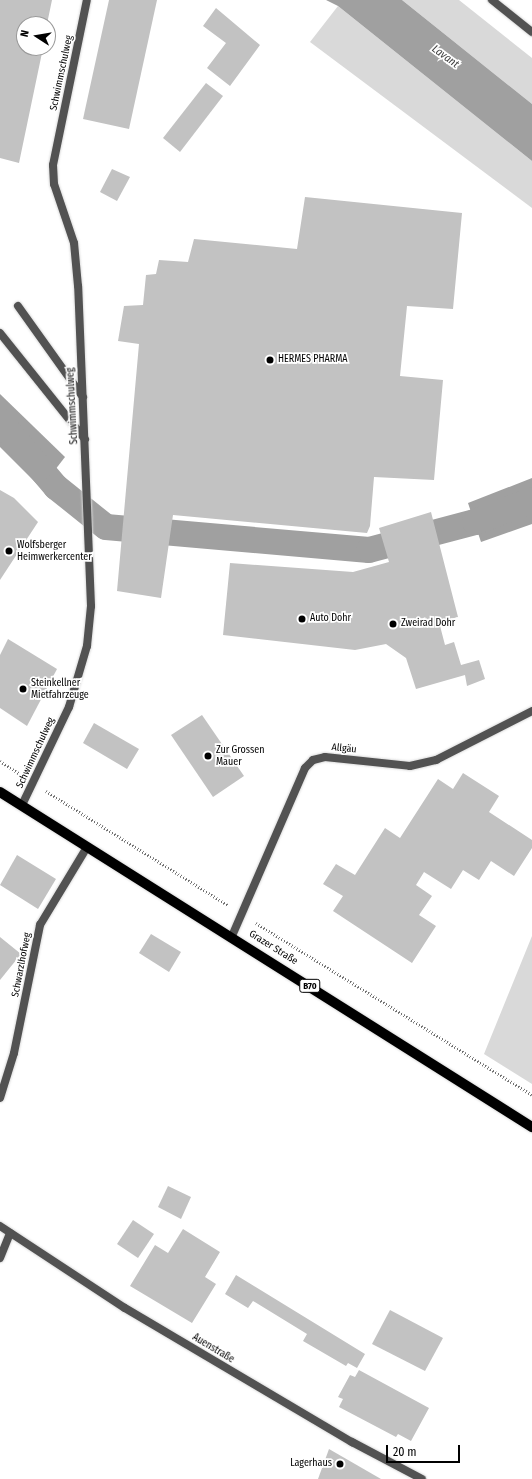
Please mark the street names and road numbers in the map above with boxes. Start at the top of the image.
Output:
street label: Schwimmschulweg [48,34,76,112]
street label: Schwimmschulweg [65,367,81,445]
street label: Schwimmschulweg [14,716,58,790]
street label: Allgäu [331,742,357,756]
street label: Grazer Straße [246,928,300,968]
street label: Schwarzlhofweg [10,932,34,998]
road number: B70 [299,979,321,993]
street label: Auenstraße [190,1332,236,1366]

